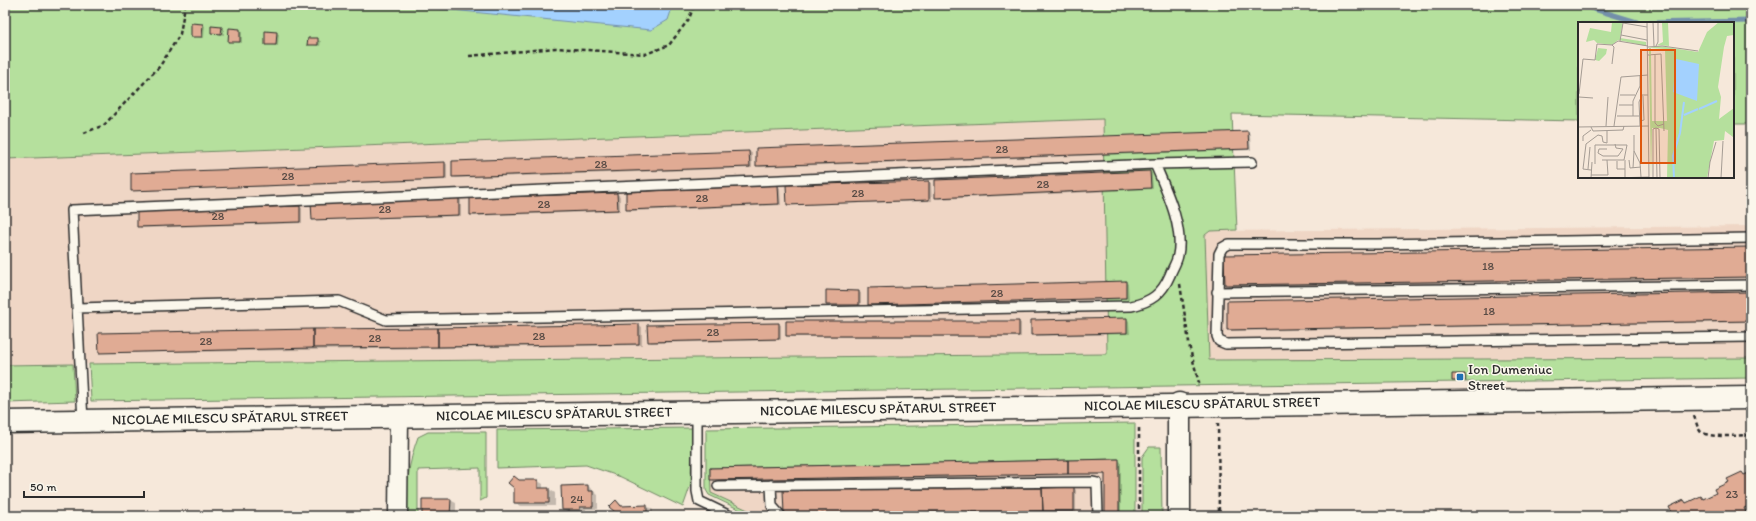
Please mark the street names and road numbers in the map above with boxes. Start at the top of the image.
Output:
street label: NICOLAE MILESCU SPĂTARUL STREET [1084,393,1320,415]
street label: NICOLAE MILESCU SPĂTARUL STREET [760,398,996,420]
street label: NICOLAE MILESCU SPĂTARUL STREET [436,403,672,425]
street label: NICOLAE MILESCU SPĂTARUL STREET [112,407,348,429]

